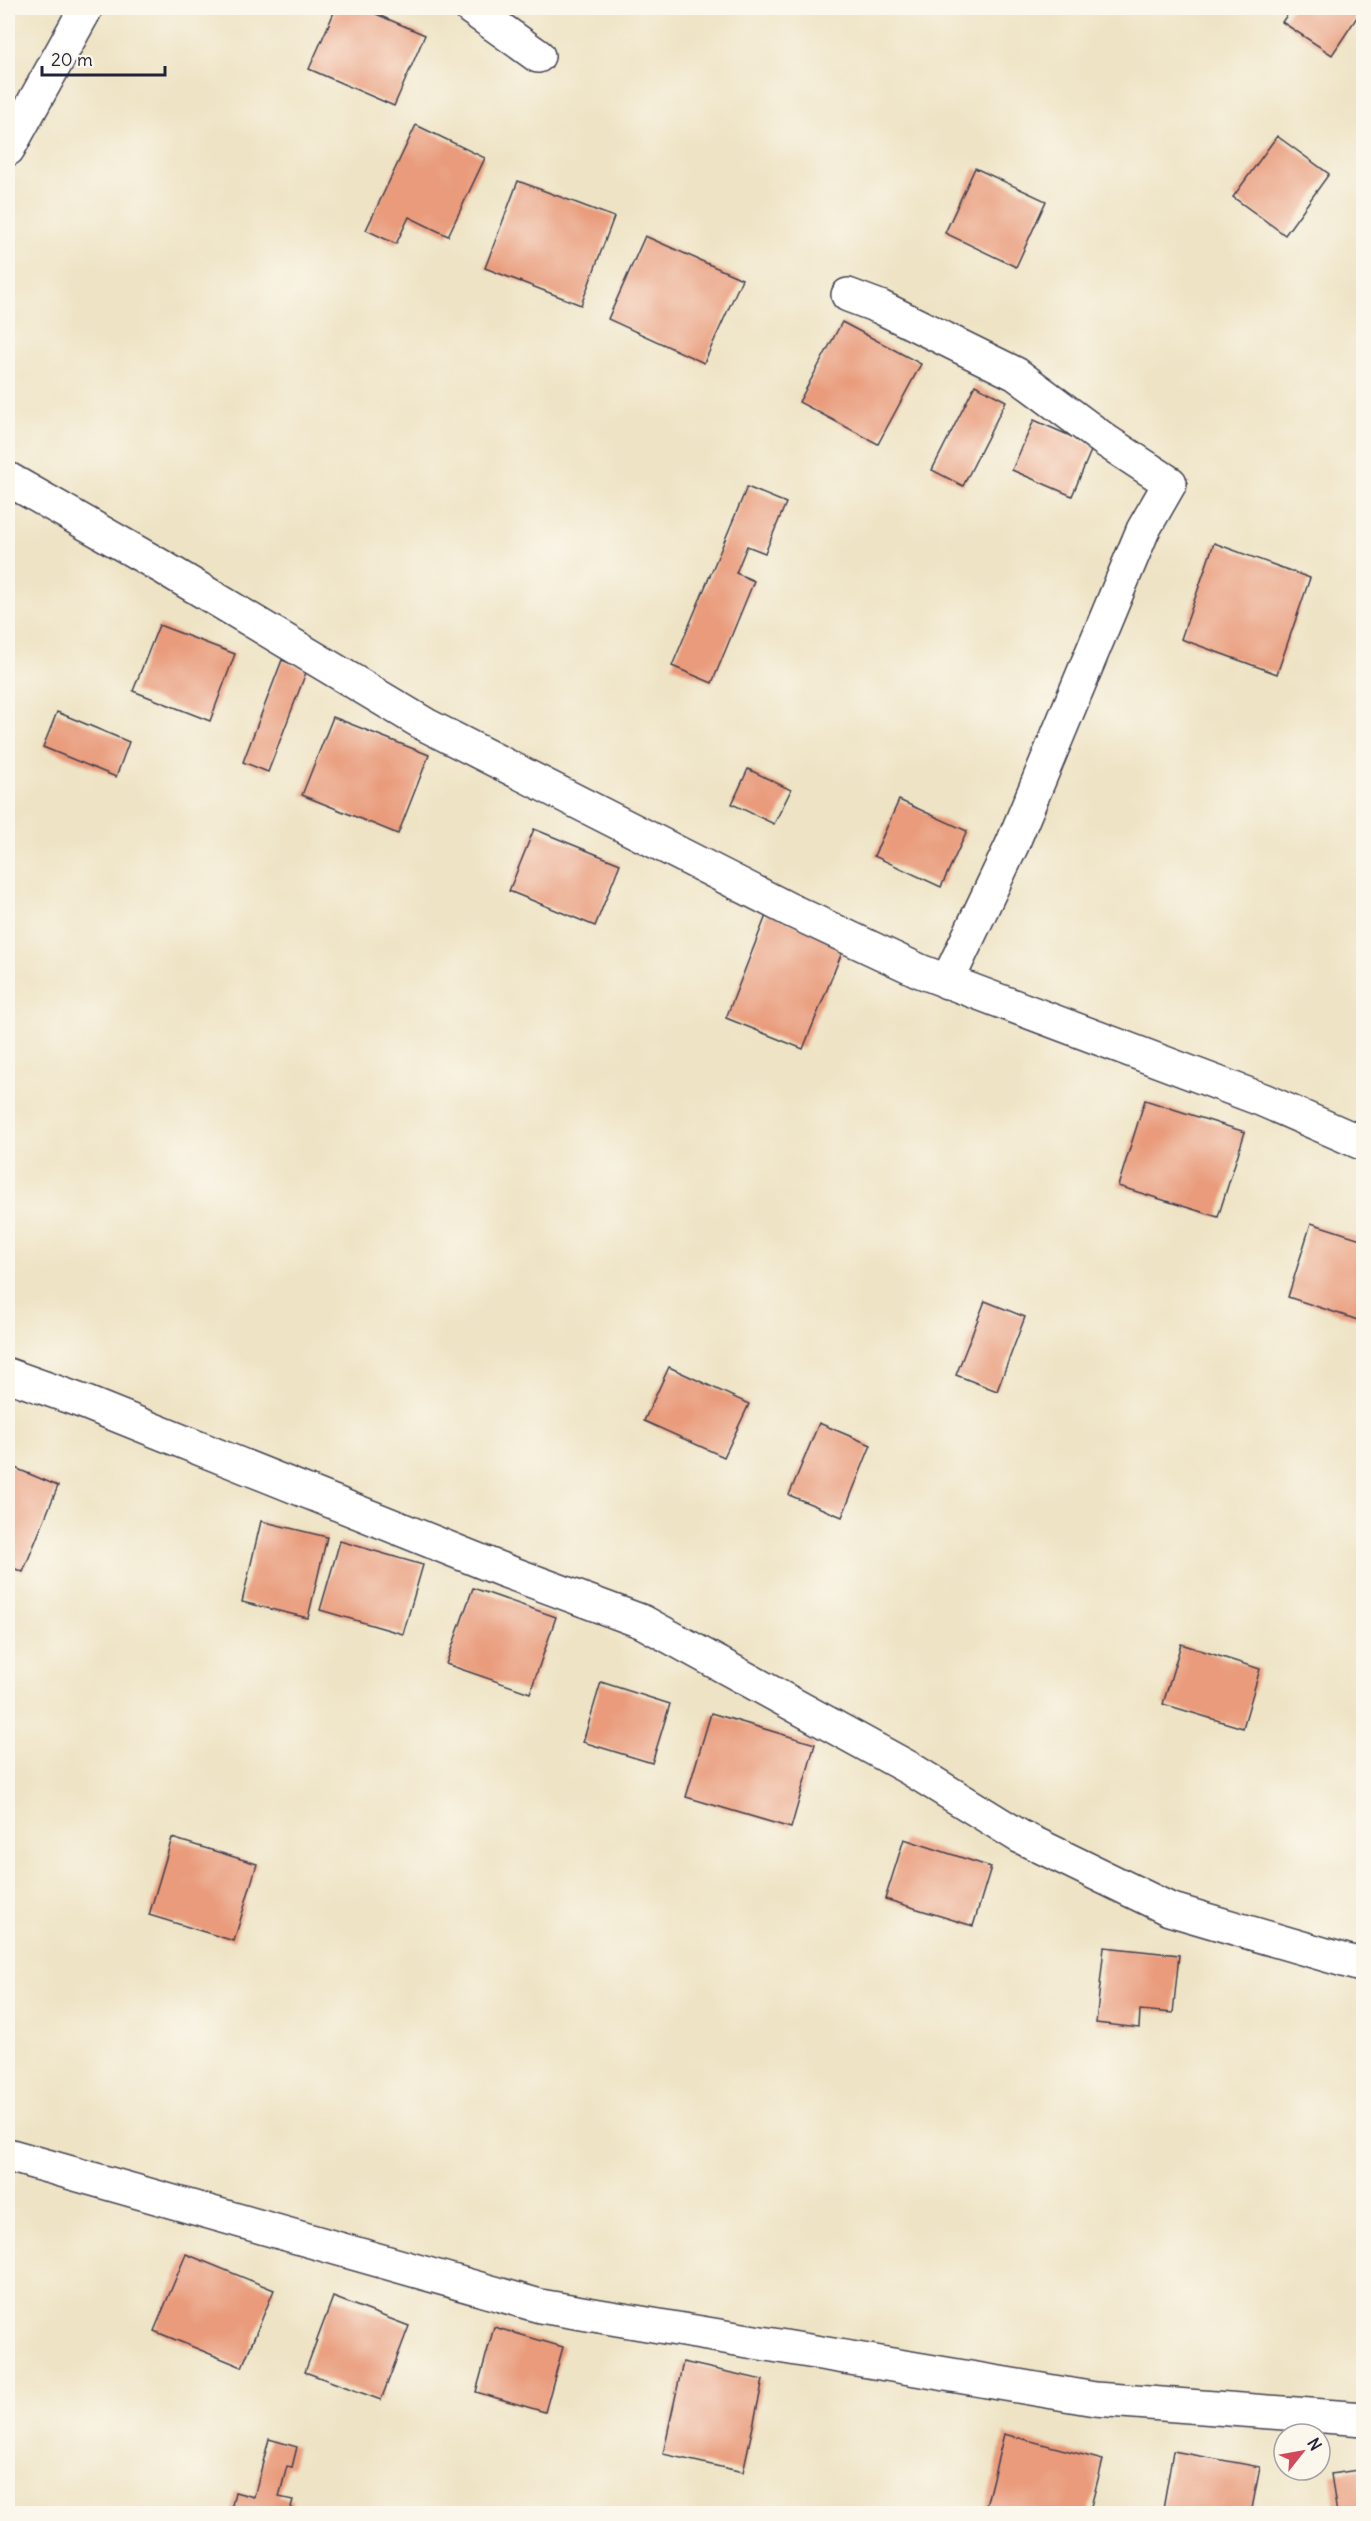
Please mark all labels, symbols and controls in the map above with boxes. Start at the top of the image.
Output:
scale bar [42,39,165,77]
text: 20 m [51,48,93,71]
north arrow [1272,2422,1332,2482]
text: N [1303,2434,1326,2454]

